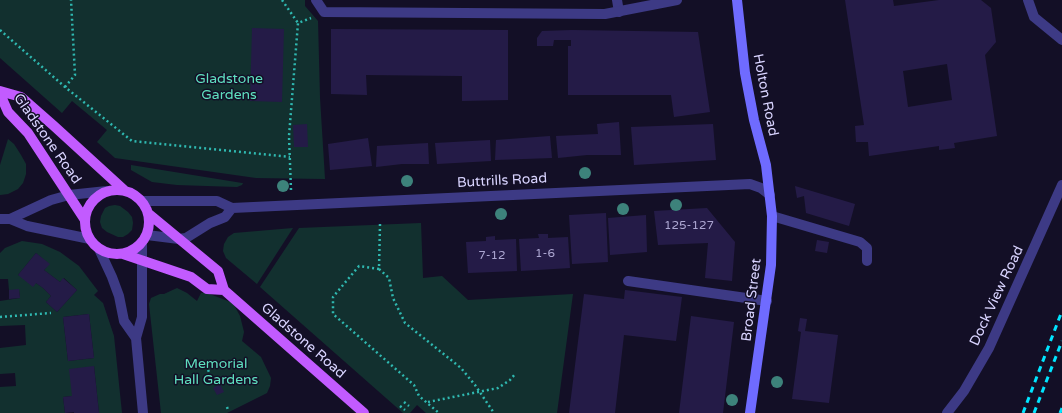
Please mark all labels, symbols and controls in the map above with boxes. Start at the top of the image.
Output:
street label: Holton Road [749,52,781,138]
park label: Gladstone Gardens [195,71,263,104]
street label: Gladstone Road [10,91,84,187]
street label: Buttrills Road [457,170,547,192]
house number: 125-127 [664,219,714,233]
street label: Dock View Road [966,243,1028,349]
house number: 1-6 [535,247,555,261]
house number: 7-12 [478,249,506,263]
street label: Broad Street [739,257,765,343]
street label: Gladstone Road [257,300,349,382]
park label: Memorial Hall Gardens [174,356,258,388]

